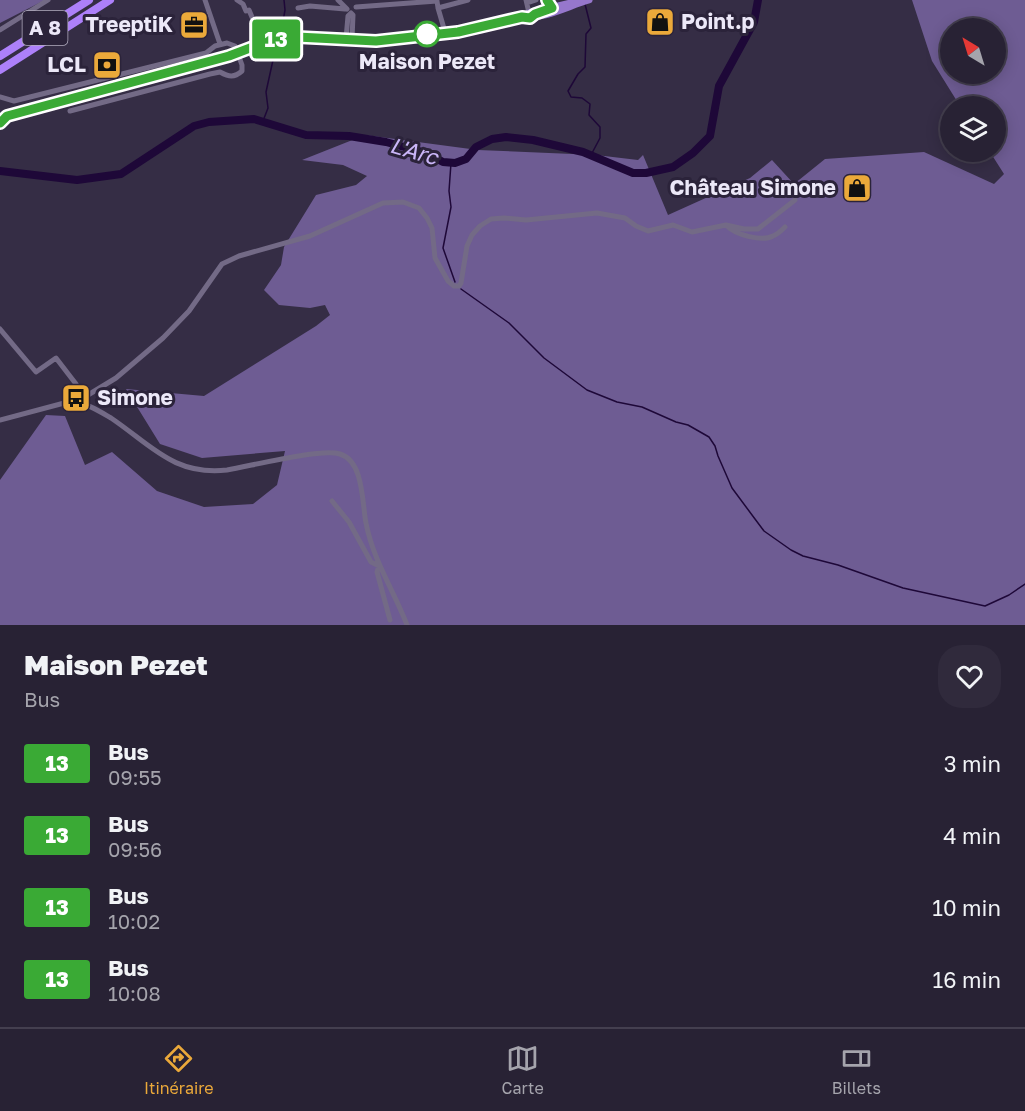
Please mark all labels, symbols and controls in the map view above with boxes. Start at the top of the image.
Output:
shop icon: Point.p [644,6,676,38]
place label: Point.p [681,8,755,34]
office icon: TreeptiK [178,9,210,41]
road number: A 8 [22,11,68,45]
place label: TreeptiK [85,11,173,37]
north arrow [940,18,1006,84]
map controls [940,18,1006,162]
line badge: 13 [249,20,303,58]
marker: Maison Pezet [414,21,440,47]
text: 13 [264,26,288,52]
place label: Maison Pezet [359,48,495,74]
bank icon: LCL [91,49,123,81]
place label: LCL [47,51,86,77]
button: layers [940,96,1006,162]
water label: L'Arc [387,131,443,171]
shop icon: Château Simone [841,172,873,204]
place label: Château Simone [670,174,836,200]
bus stop icon: Simone [60,382,92,414]
place label: Simone [97,384,173,410]
button: heart [938,645,1001,708]
text: Maison Pezet [24,648,208,681]
text: Bus [24,687,60,711]
text: Bus [108,738,149,765]
text: 13 [45,750,69,776]
text: 3 min [944,750,1001,777]
text: 09:55 [108,765,162,789]
text: Bus [108,810,149,837]
text: 13 [45,822,69,848]
text: 4 min [943,822,1001,849]
text: 09:56 [108,837,162,861]
text: Bus [108,882,149,909]
text: 13 [45,894,69,920]
text: 10 min [932,894,1001,921]
text: 10:02 [108,909,160,933]
text: Bus [108,954,149,981]
text: 13 [45,966,69,992]
text: 16 min [933,966,1001,993]
text: 10:08 [108,981,161,1005]
tab: Itinéraire [144,1042,214,1098]
tab: Carte [502,1042,544,1098]
tab: Billets [832,1042,881,1098]

